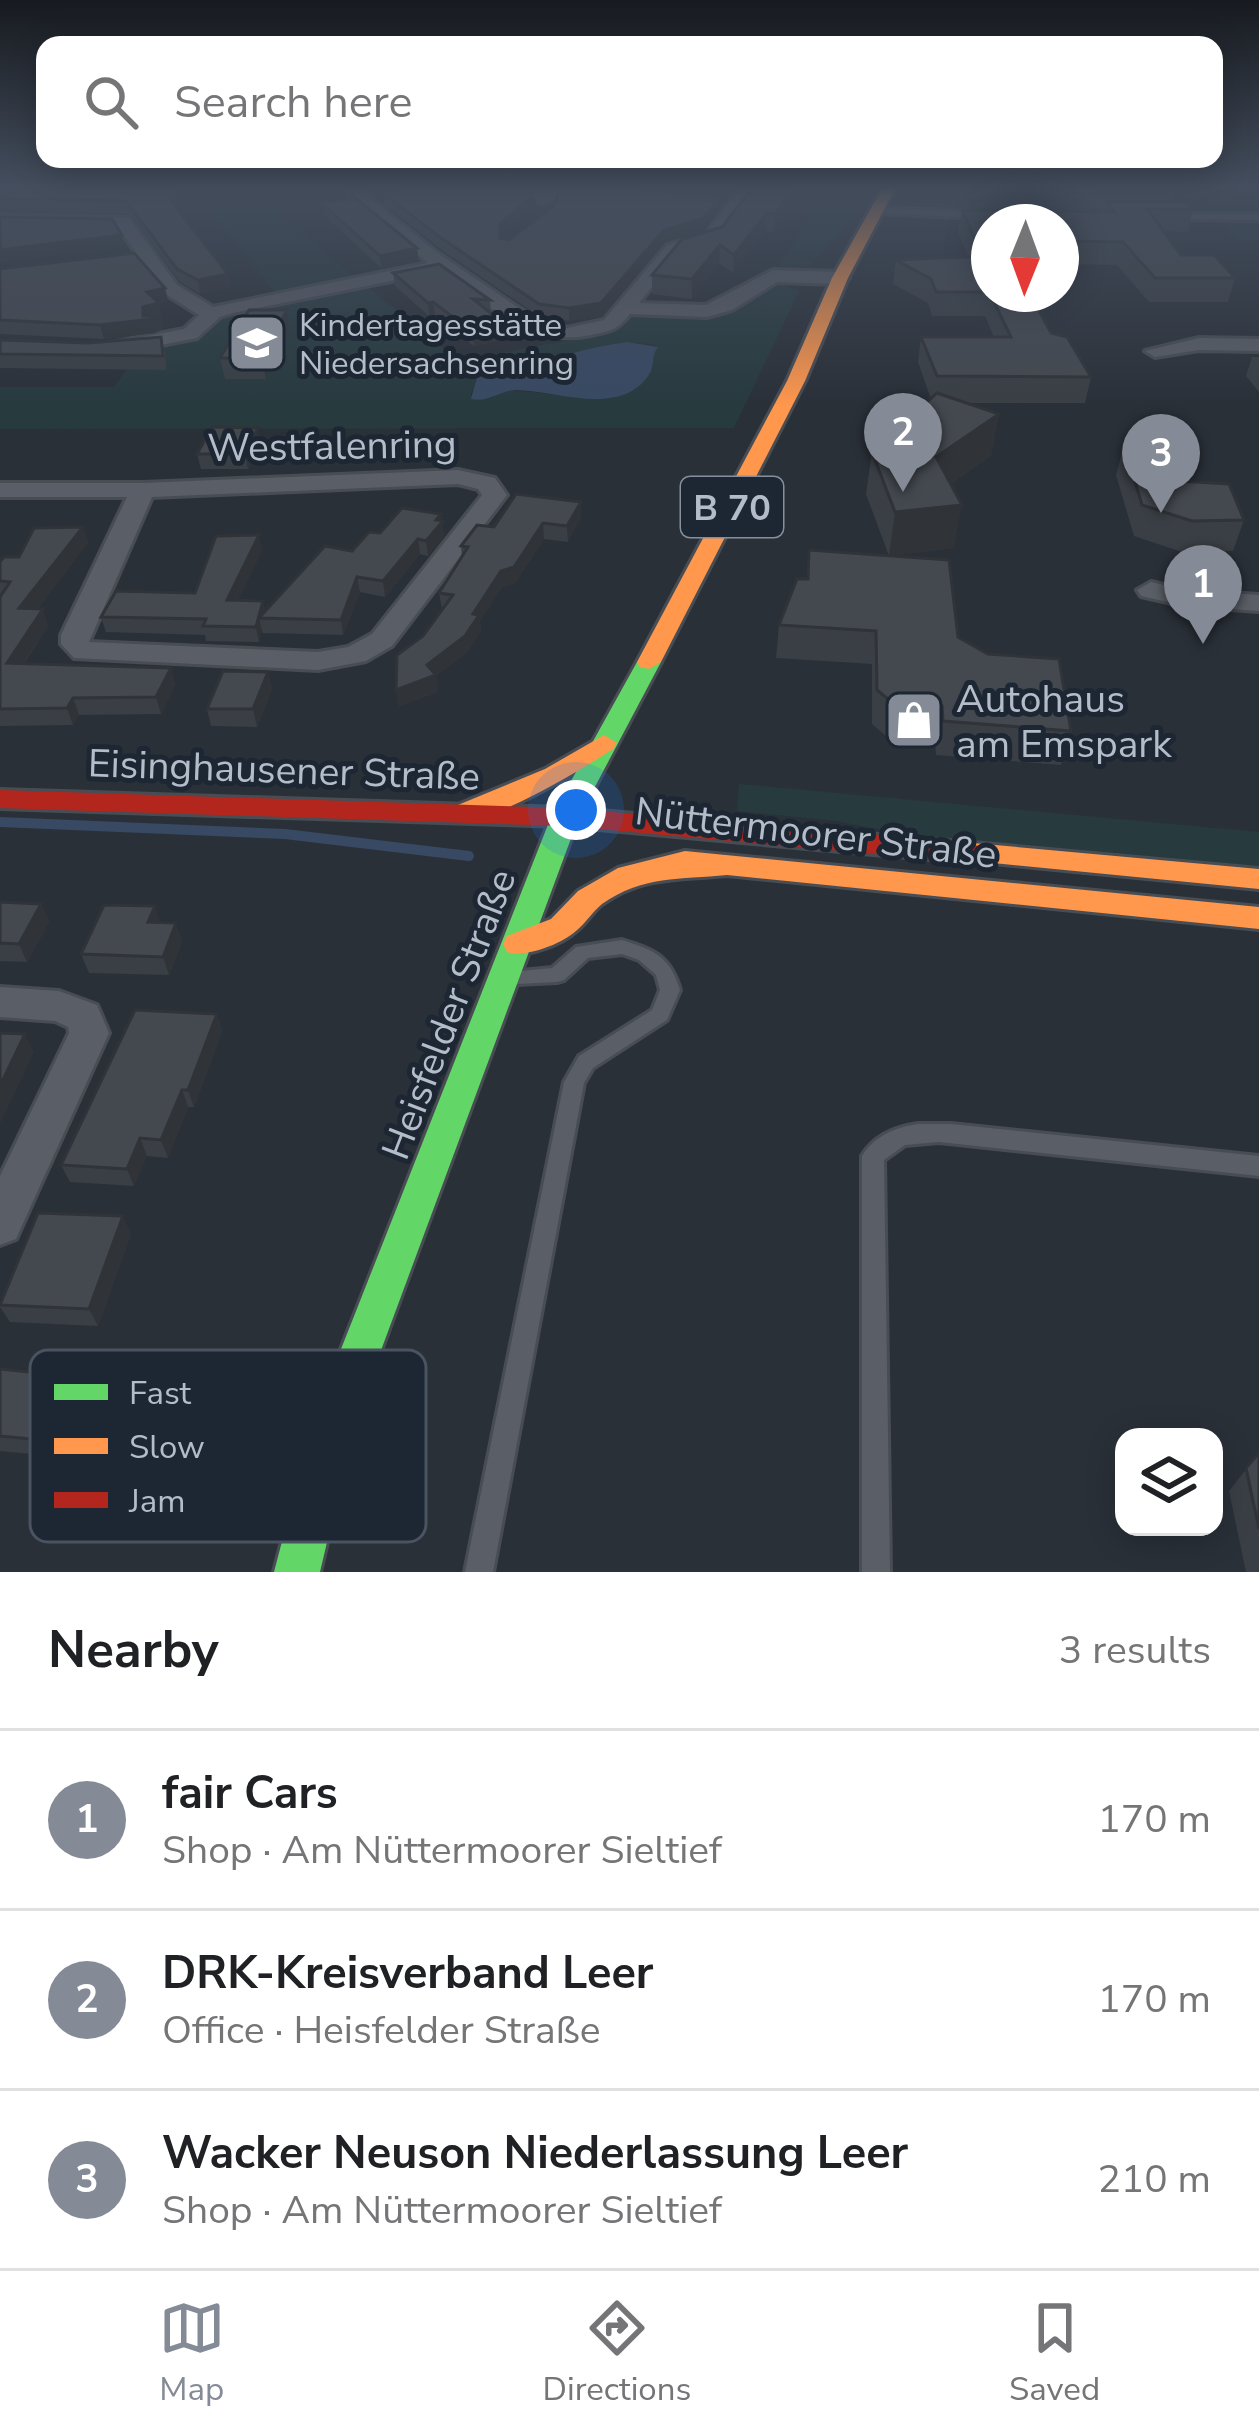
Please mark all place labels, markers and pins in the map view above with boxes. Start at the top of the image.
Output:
place label: Kindertagesstätte Niedersachsenring [299,303,574,386]
school or university icon: Kindertagesstätte Niedersachsenring [226,312,288,374]
pin: 2 [864,393,942,492]
pin: 3 [1122,414,1200,513]
pin: 1 [1164,545,1242,644]
place label: Autohaus am Emspark [956,673,1172,771]
shop icon: Autohaus am Emspark [883,689,945,751]

